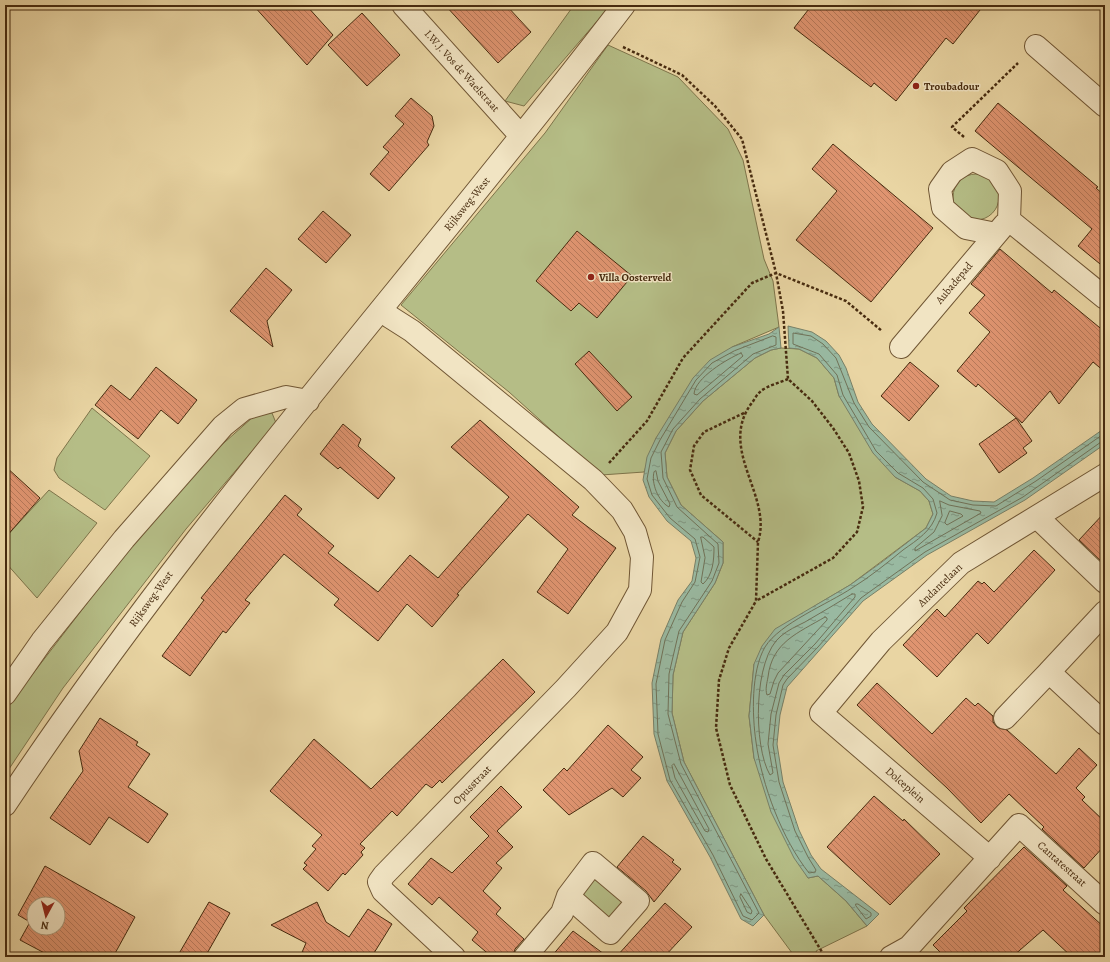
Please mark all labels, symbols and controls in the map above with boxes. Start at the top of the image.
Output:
street label: I.W.J. Vos de Waelstraat [421,27,503,116]
place label: Troubadour [924,79,980,94]
marker: Troubadour [911,81,921,91]
street label: Rijksweg-West [440,173,494,234]
street label: Aubadepad [931,259,976,308]
place label: Villa Oosterveld [598,270,671,285]
marker: Villa Oosterveld [586,272,596,282]
street label: Andantelaan [914,560,966,611]
street label: Rijksweg-West [126,568,177,630]
street label: Opusstraat [449,762,495,808]
street label: Dolceplein [882,764,928,806]
street label: Cantatestraat [1034,838,1090,890]
north arrow [26,896,66,936]
text: N [40,917,50,933]

